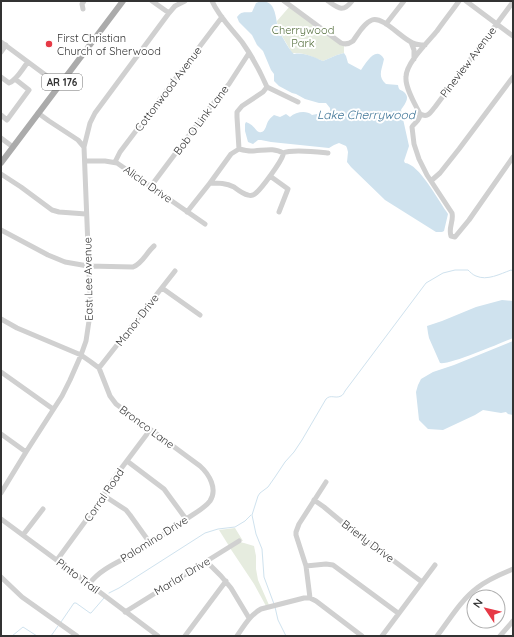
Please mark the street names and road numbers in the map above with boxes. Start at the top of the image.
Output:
street label: Pineview Avenue [437,24,499,100]
street label: Cottonwood Avenue [131,44,205,134]
road number: AR 176 [42,74,82,90]
street label: Bob O Link Lane [170,82,232,158]
street label: Alicia Drive [121,162,175,206]
street label: East Lee Avenue [80,237,96,321]
street label: Manor Drive [112,291,162,349]
street label: Bronco Lane [117,402,177,452]
street label: Corral Road [81,466,127,524]
street label: Palomino Drive [118,513,190,565]
street label: Brierly Drive [339,517,397,565]
street label: Marlar Drive [151,554,213,598]
street label: Pinto Trail [54,555,102,597]

